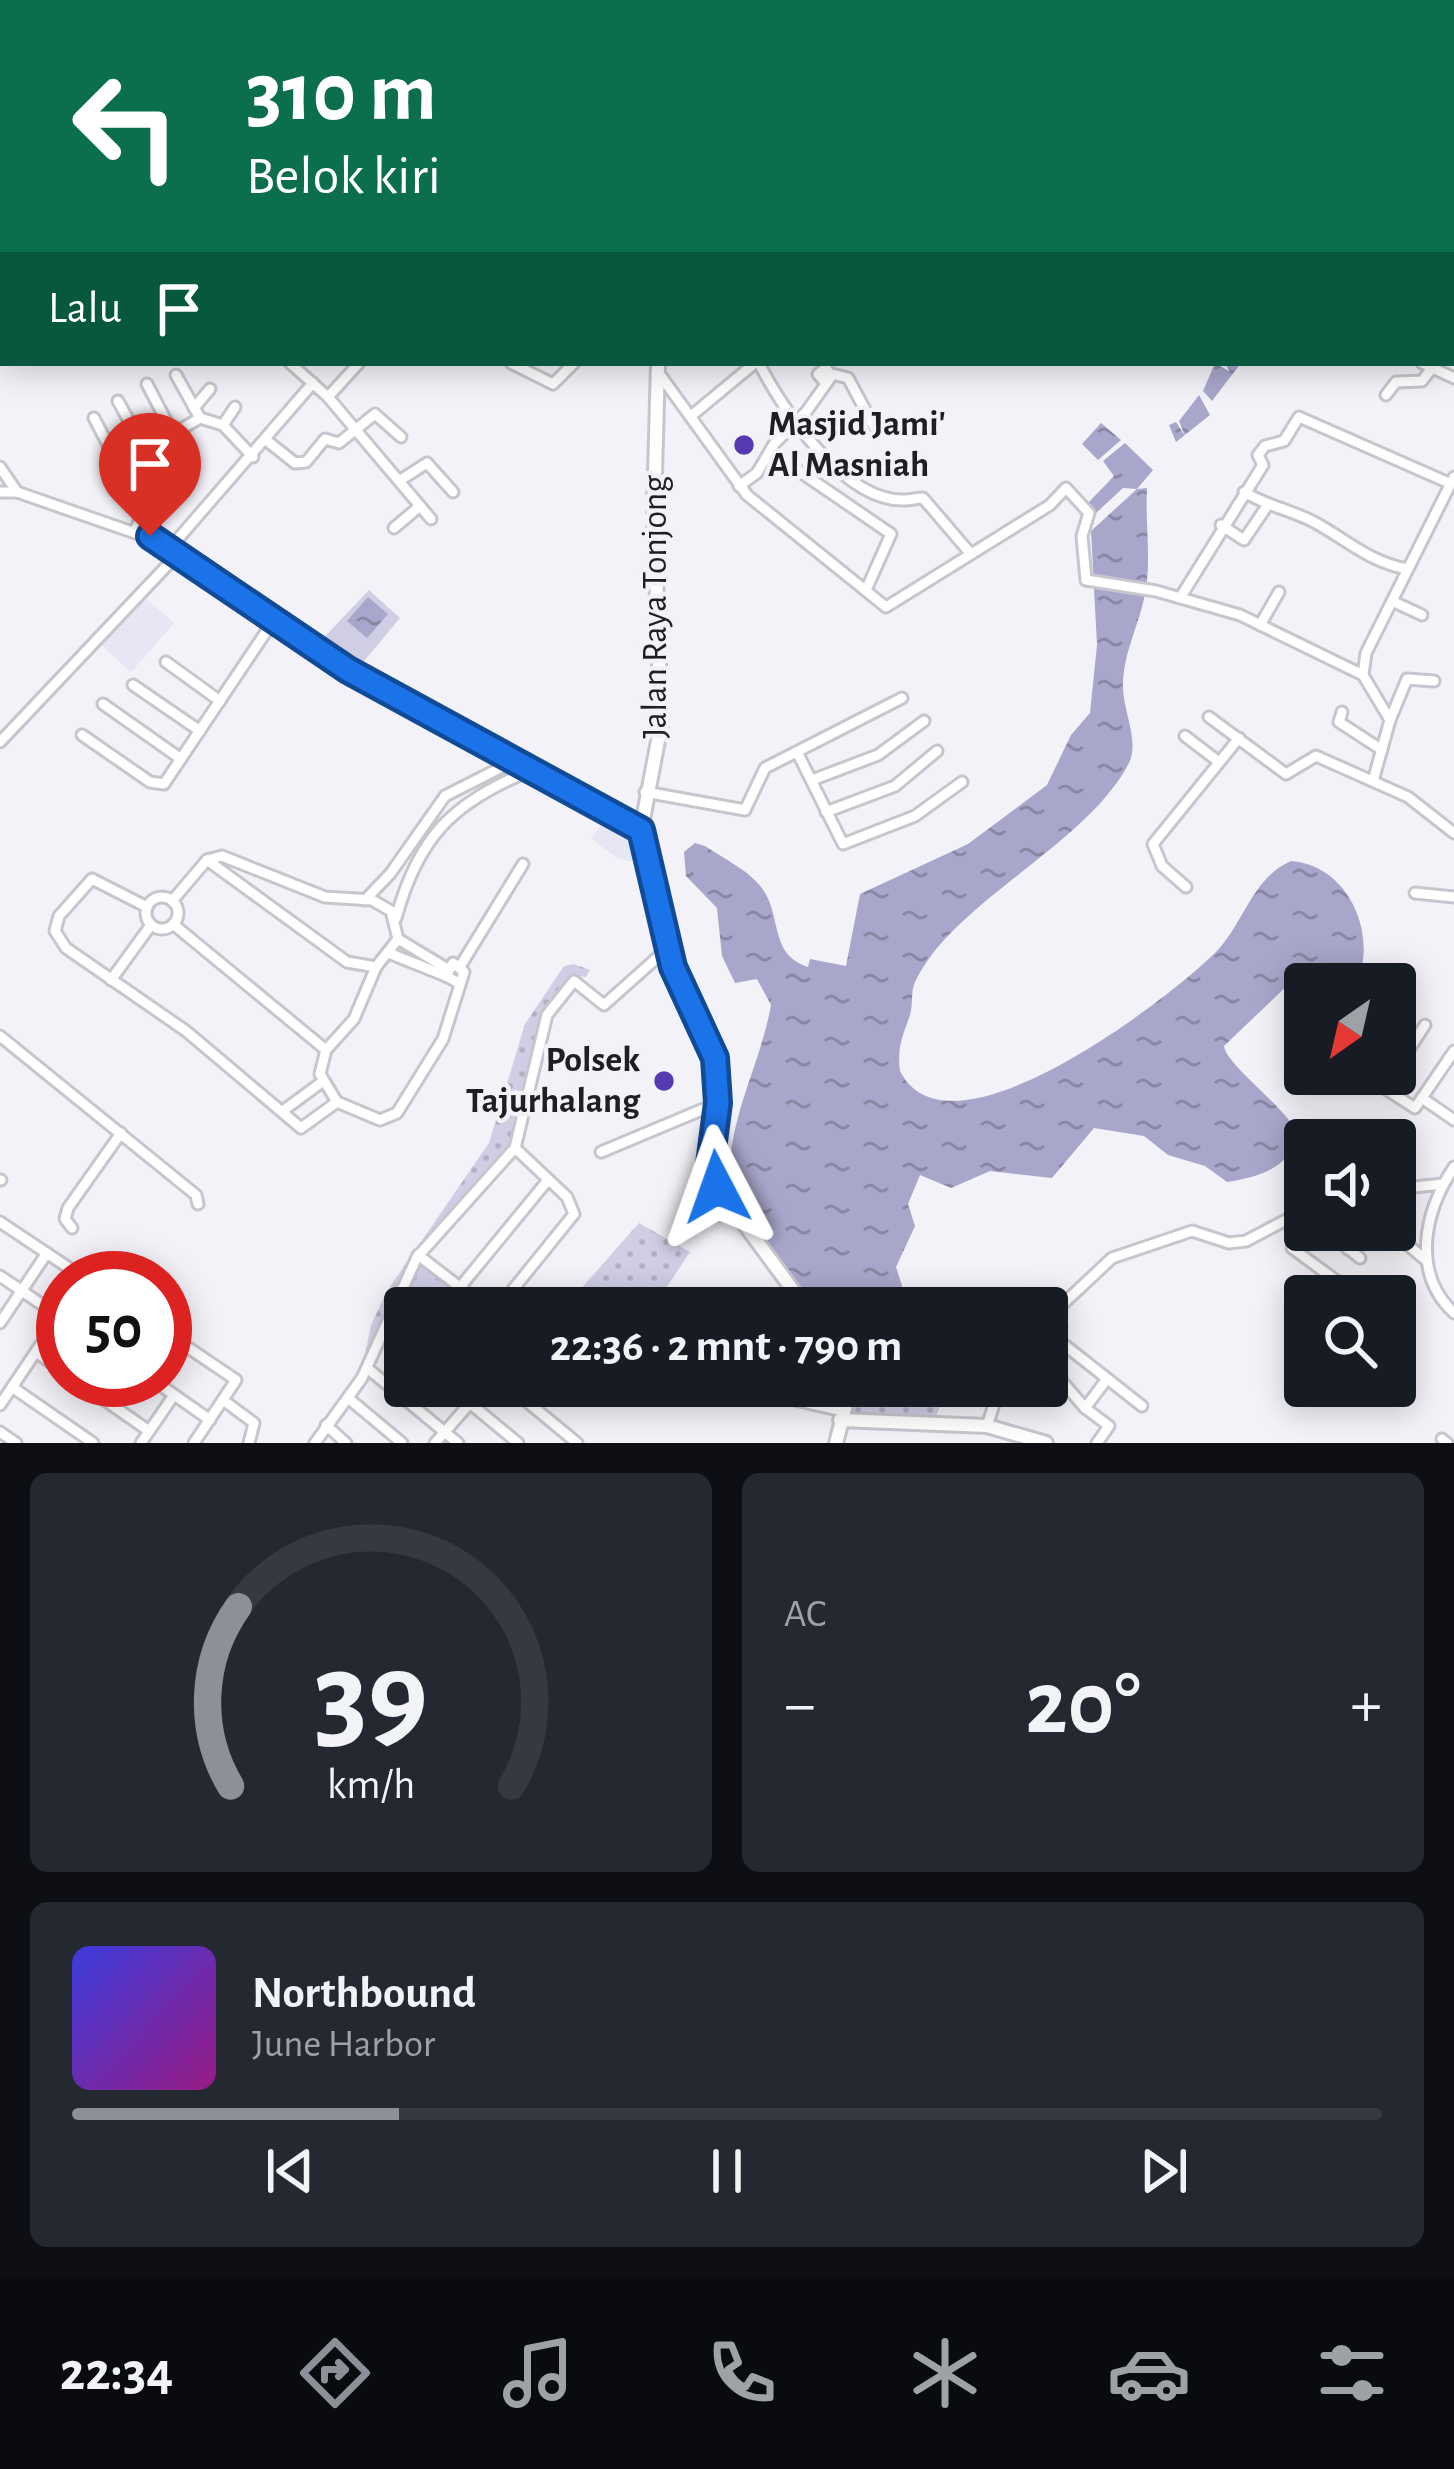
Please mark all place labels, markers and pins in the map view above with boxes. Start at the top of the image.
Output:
place label: Masjid Jami' Al Masniah [768,406,946,483]
pin [99,413,201,536]
marker: Masjid Jami' Al Masniah [731,432,757,458]
place label: Polsek Tajurhalang [466,1042,641,1119]
marker: Polsek Tajurhalang [651,1068,677,1094]

